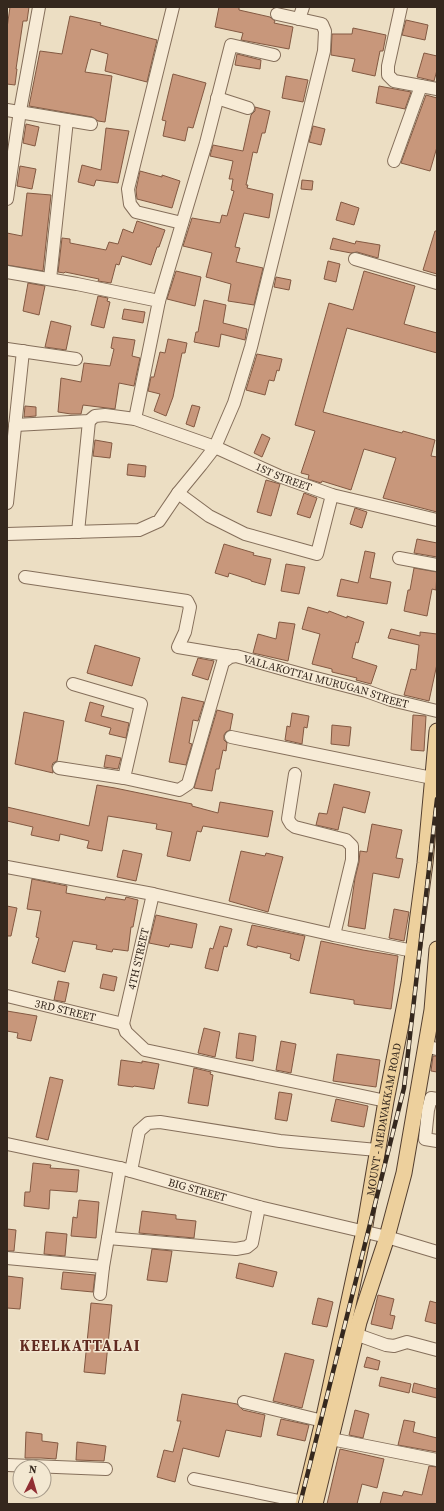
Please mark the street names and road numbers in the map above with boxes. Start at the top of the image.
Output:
street label: 1ST STREET [253,459,314,495]
street label: VALLAKOTTAI MURUGAN STREET [241,651,410,712]
street label: 4TH STREET [124,926,153,991]
street label: 3RD STREET [33,996,98,1025]
street label: MOUNT - MEDAVAKKAM ROAD [363,1042,405,1197]
street label: BIG STREET [167,1175,229,1206]

